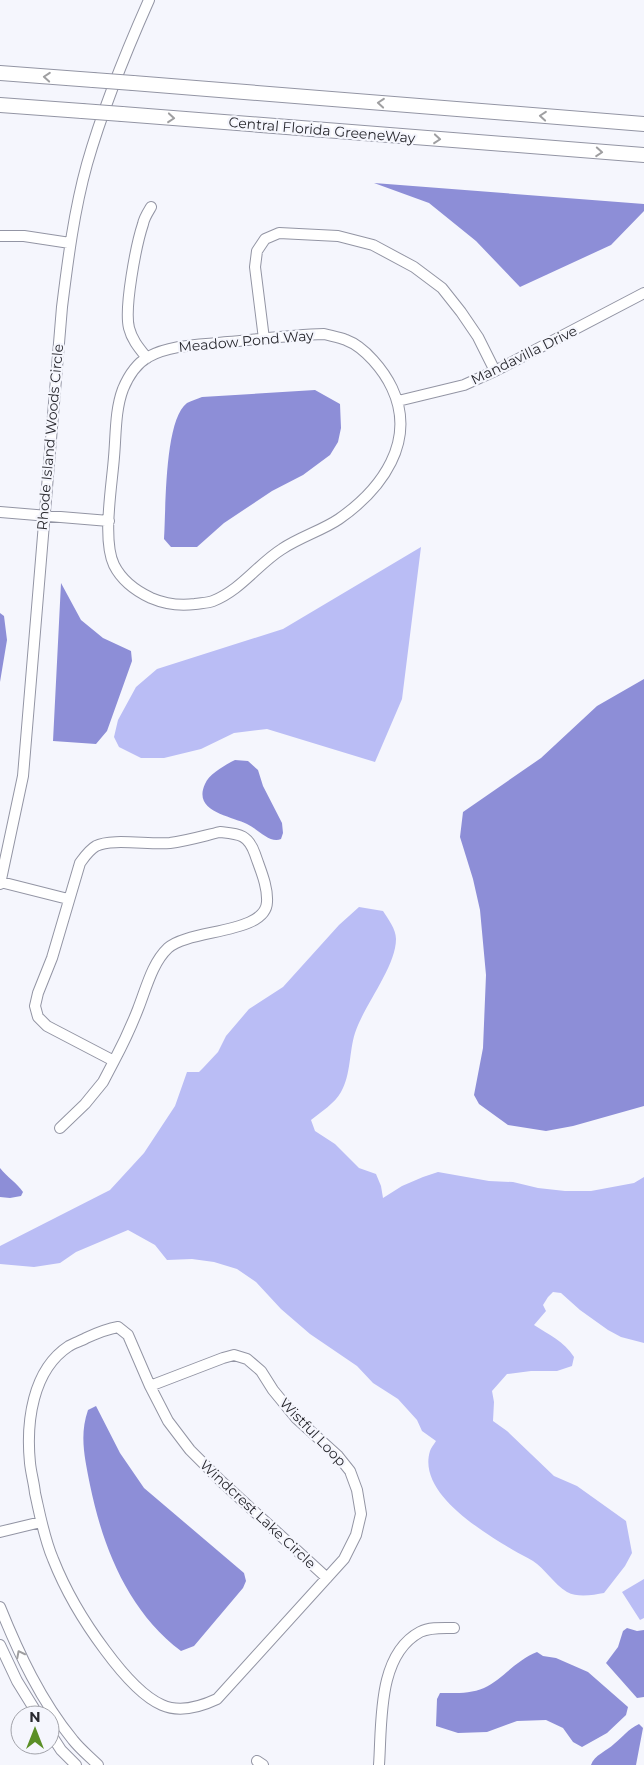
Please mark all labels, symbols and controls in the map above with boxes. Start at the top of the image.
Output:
one-way arrow [42,71,50,82]
one-way arrow [377,98,385,109]
one-way arrow [539,111,547,122]
one-way arrow [167,112,175,123]
street label: Central Florida GreeneWay [228,113,416,147]
one-way arrow [433,133,441,144]
one-way arrow [595,146,603,157]
street label: Mandavilla Drive [468,321,580,389]
street label: Meadow Pond Way [178,326,315,356]
street label: Rhode Island Woods Circle [33,343,67,531]
street label: Wistful Loop [276,1394,350,1470]
street label: Windcrest Lake Circle [196,1456,320,1572]
one-way arrow [16,1650,26,1659]
north arrow [10,1705,60,1755]
text: N [29,1708,41,1726]

